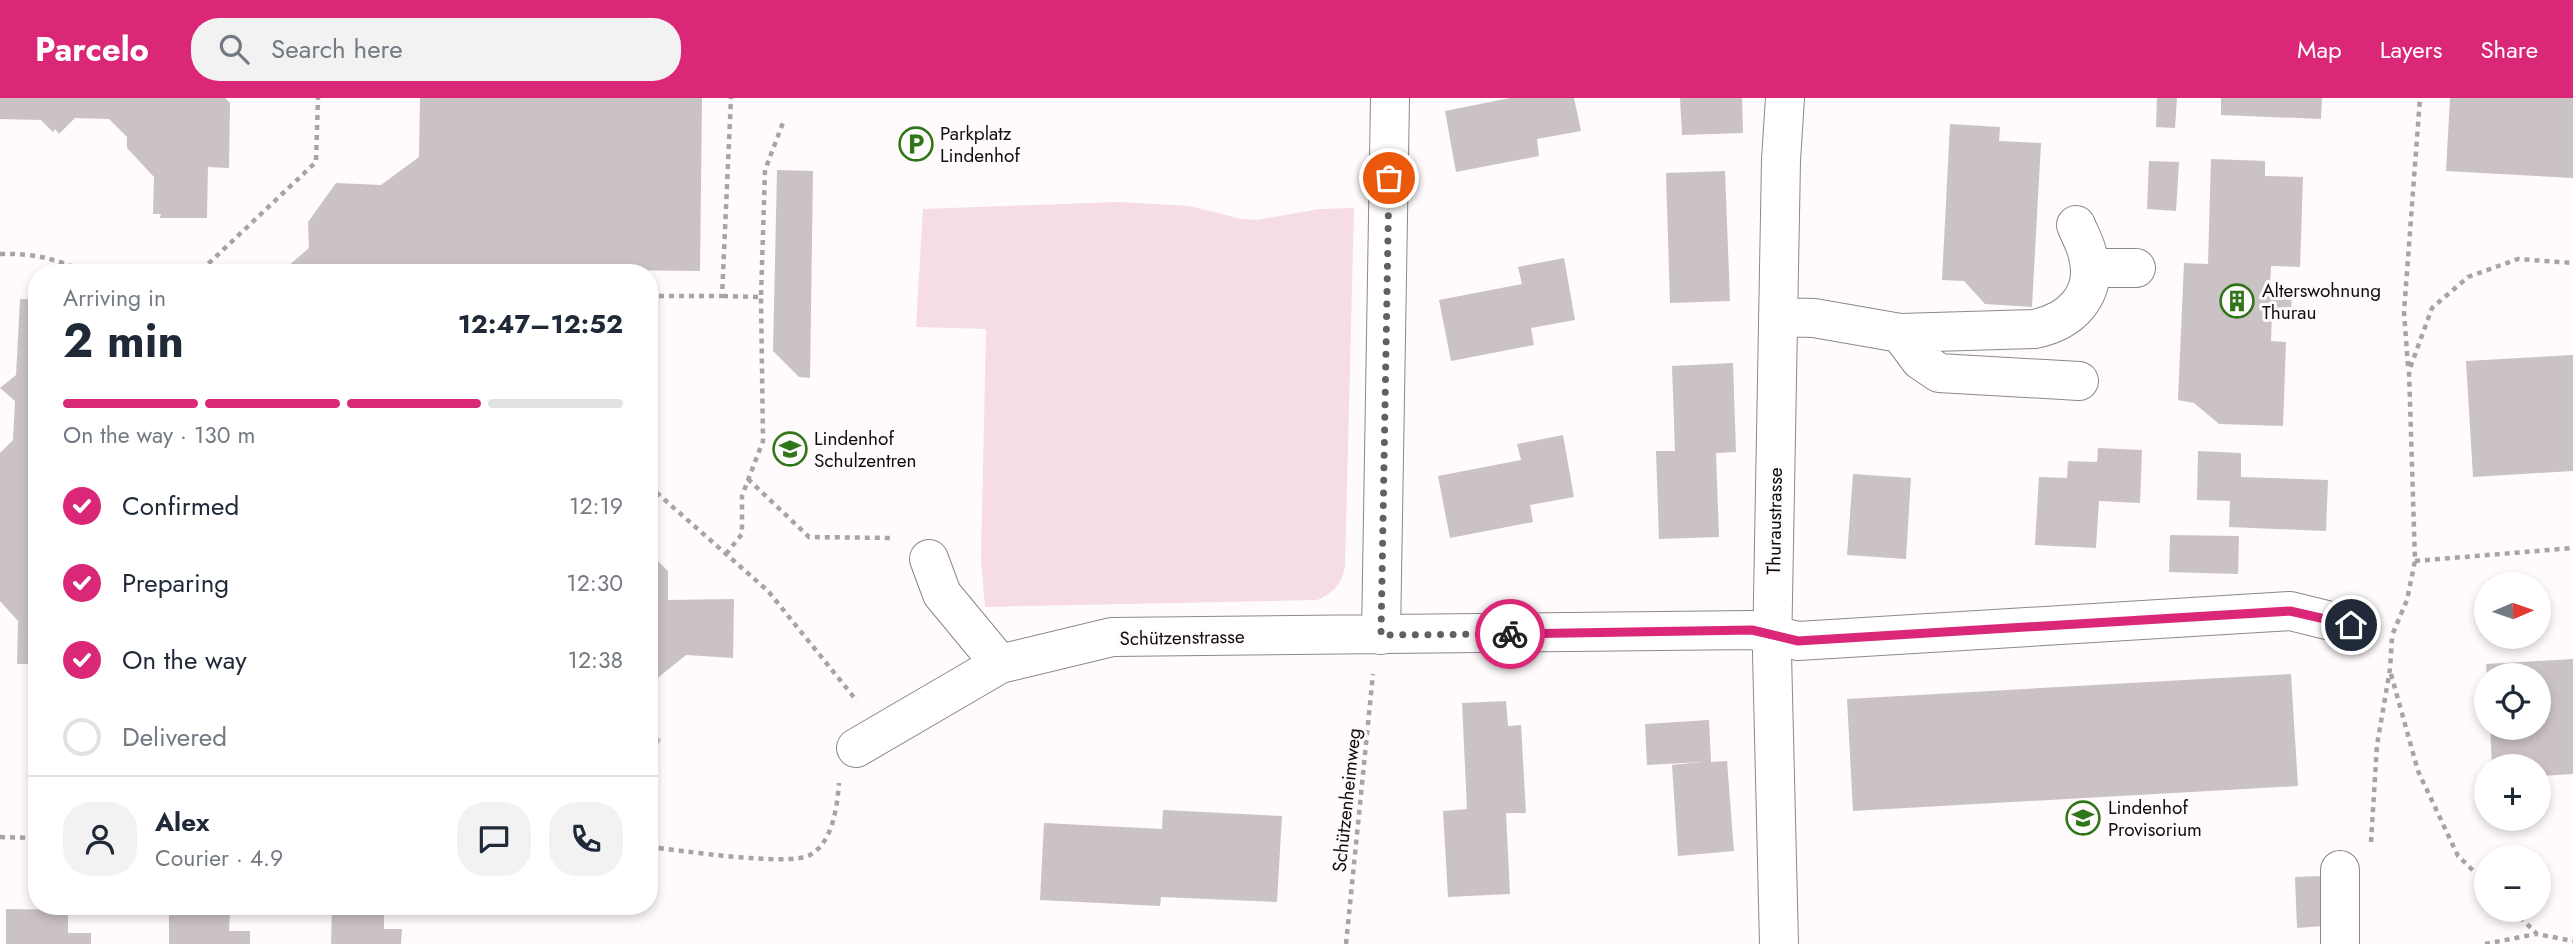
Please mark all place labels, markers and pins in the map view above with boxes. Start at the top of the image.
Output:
place label: Parkplatz Lindenhof [940,120,1020,169]
parking icon: Parkplatz Lindenhof [897,125,935,163]
pin [1359,148,1419,208]
place label: Alterswohnung Thurau [2262,277,2381,326]
building icon: Alterswohnung Thurau [2218,282,2256,320]
place label: Lindenhof Schulzentren [814,425,917,474]
school or university icon: Lindenhof Schulzentren [771,430,809,468]
pin [2321,595,2381,655]
place label: Lindenhof Provisorium [2108,794,2202,843]
school or university icon: Lindenhof Provisorium [2064,799,2102,837]

